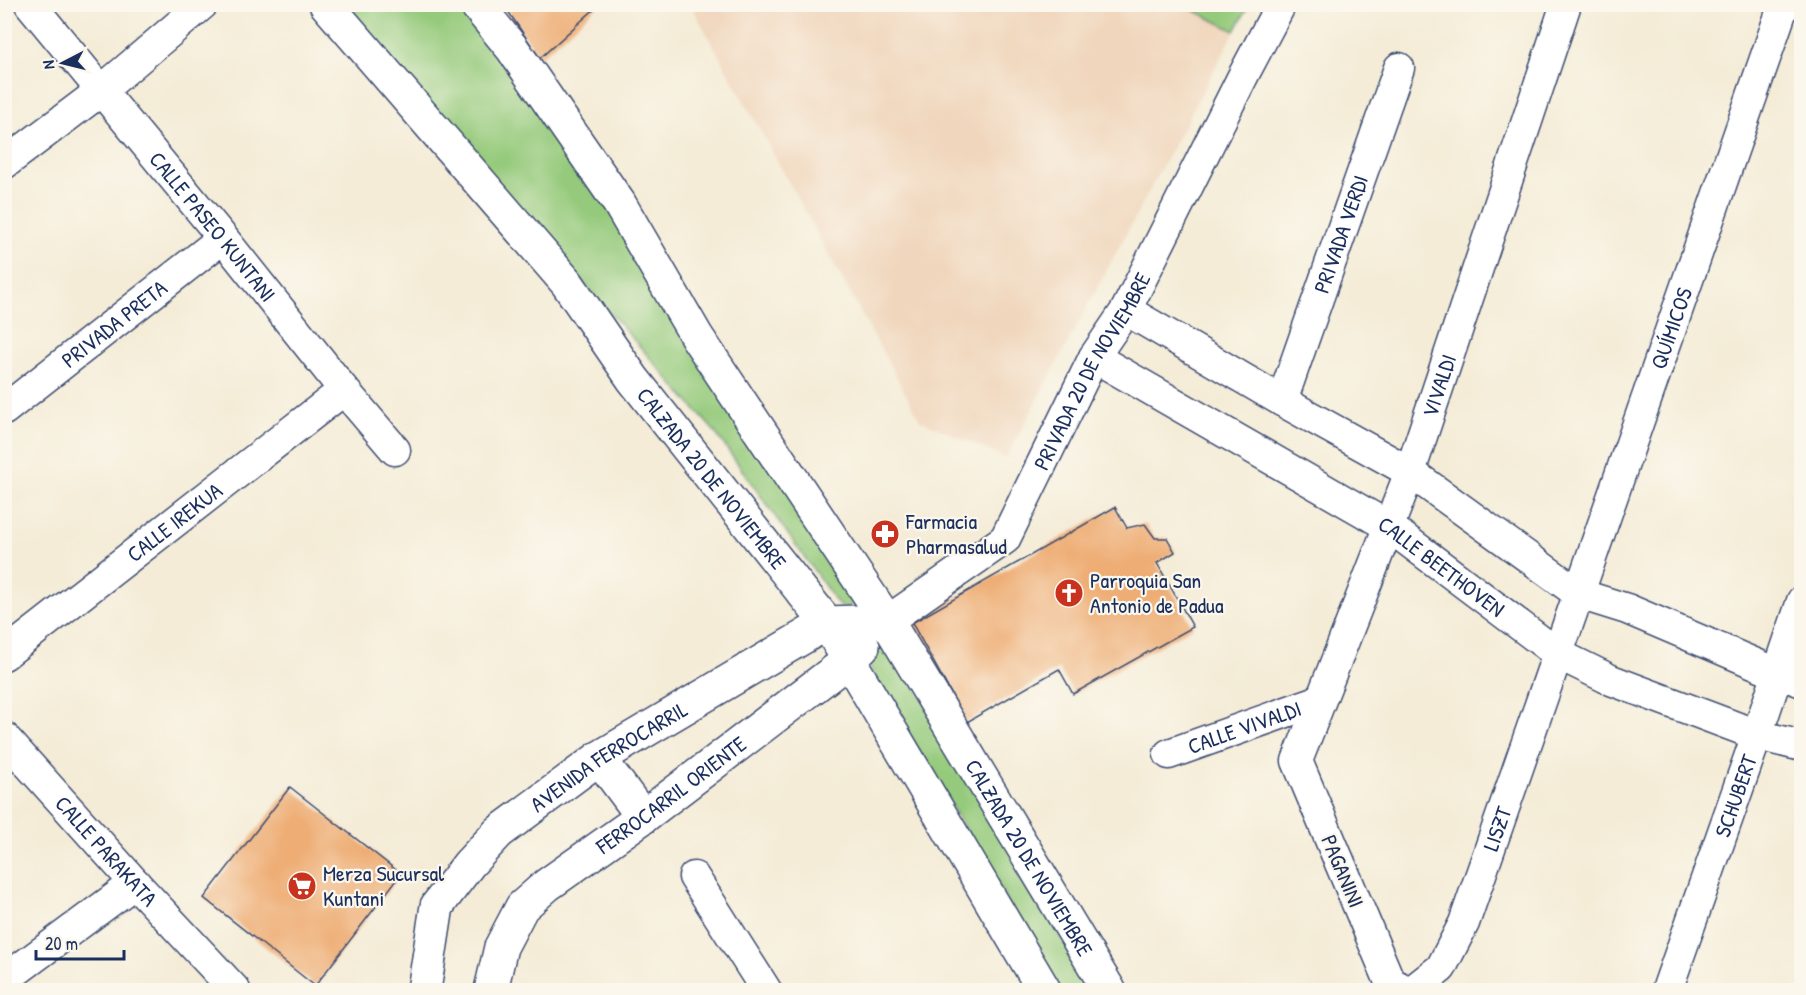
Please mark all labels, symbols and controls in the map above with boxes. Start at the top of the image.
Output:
north arrow [33,33,93,93]
text: N [37,59,60,70]
street label: CALLE PASEO KUNTANI [143,145,283,308]
street label: PRIVADA VERDI [1306,171,1375,297]
street label: PRIVADA 20 DE NOVIEMBRE [1026,267,1158,475]
street label: PRIVADA PRETA [55,272,173,374]
street label: QUÍMICOS [1643,283,1699,373]
street label: VIVALDI [1414,350,1463,421]
street label: CALZADA 20 DE NOVIEMBRE [630,381,794,576]
street label: CALLE IREKUA [120,475,228,569]
place label: Farmacia Pharmasalud [905,506,1007,561]
street label: CALLE BEETHOVEN [1373,509,1511,624]
pharmacy icon: Farmacia Pharmasalud [869,518,901,550]
place label: Parroquia San Antonio de Padua [1090,565,1224,620]
church icon: Parroquia San Antonio de Padua [1053,577,1085,609]
street label: CALLE VIVALDI [1184,693,1305,761]
street label: AVENIDA FERROCARRIL [524,694,693,819]
street label: FERROCARRIL ORIENTE [589,729,752,861]
street label: SCHUBERT [1707,750,1764,841]
street label: CALZADA 20 DE NOVIEMBRE [959,753,1100,962]
street label: CALLE PARAKATA [48,789,164,913]
street label: LISZT [1475,802,1519,855]
street label: PAGANINI [1314,830,1372,912]
place label: Merza Sucursal Kuntani [323,858,444,913]
supermarket icon: Merza Sucursal Kuntani [286,870,318,902]
scale bar [36,923,124,961]
text: 20 m [45,931,78,956]

